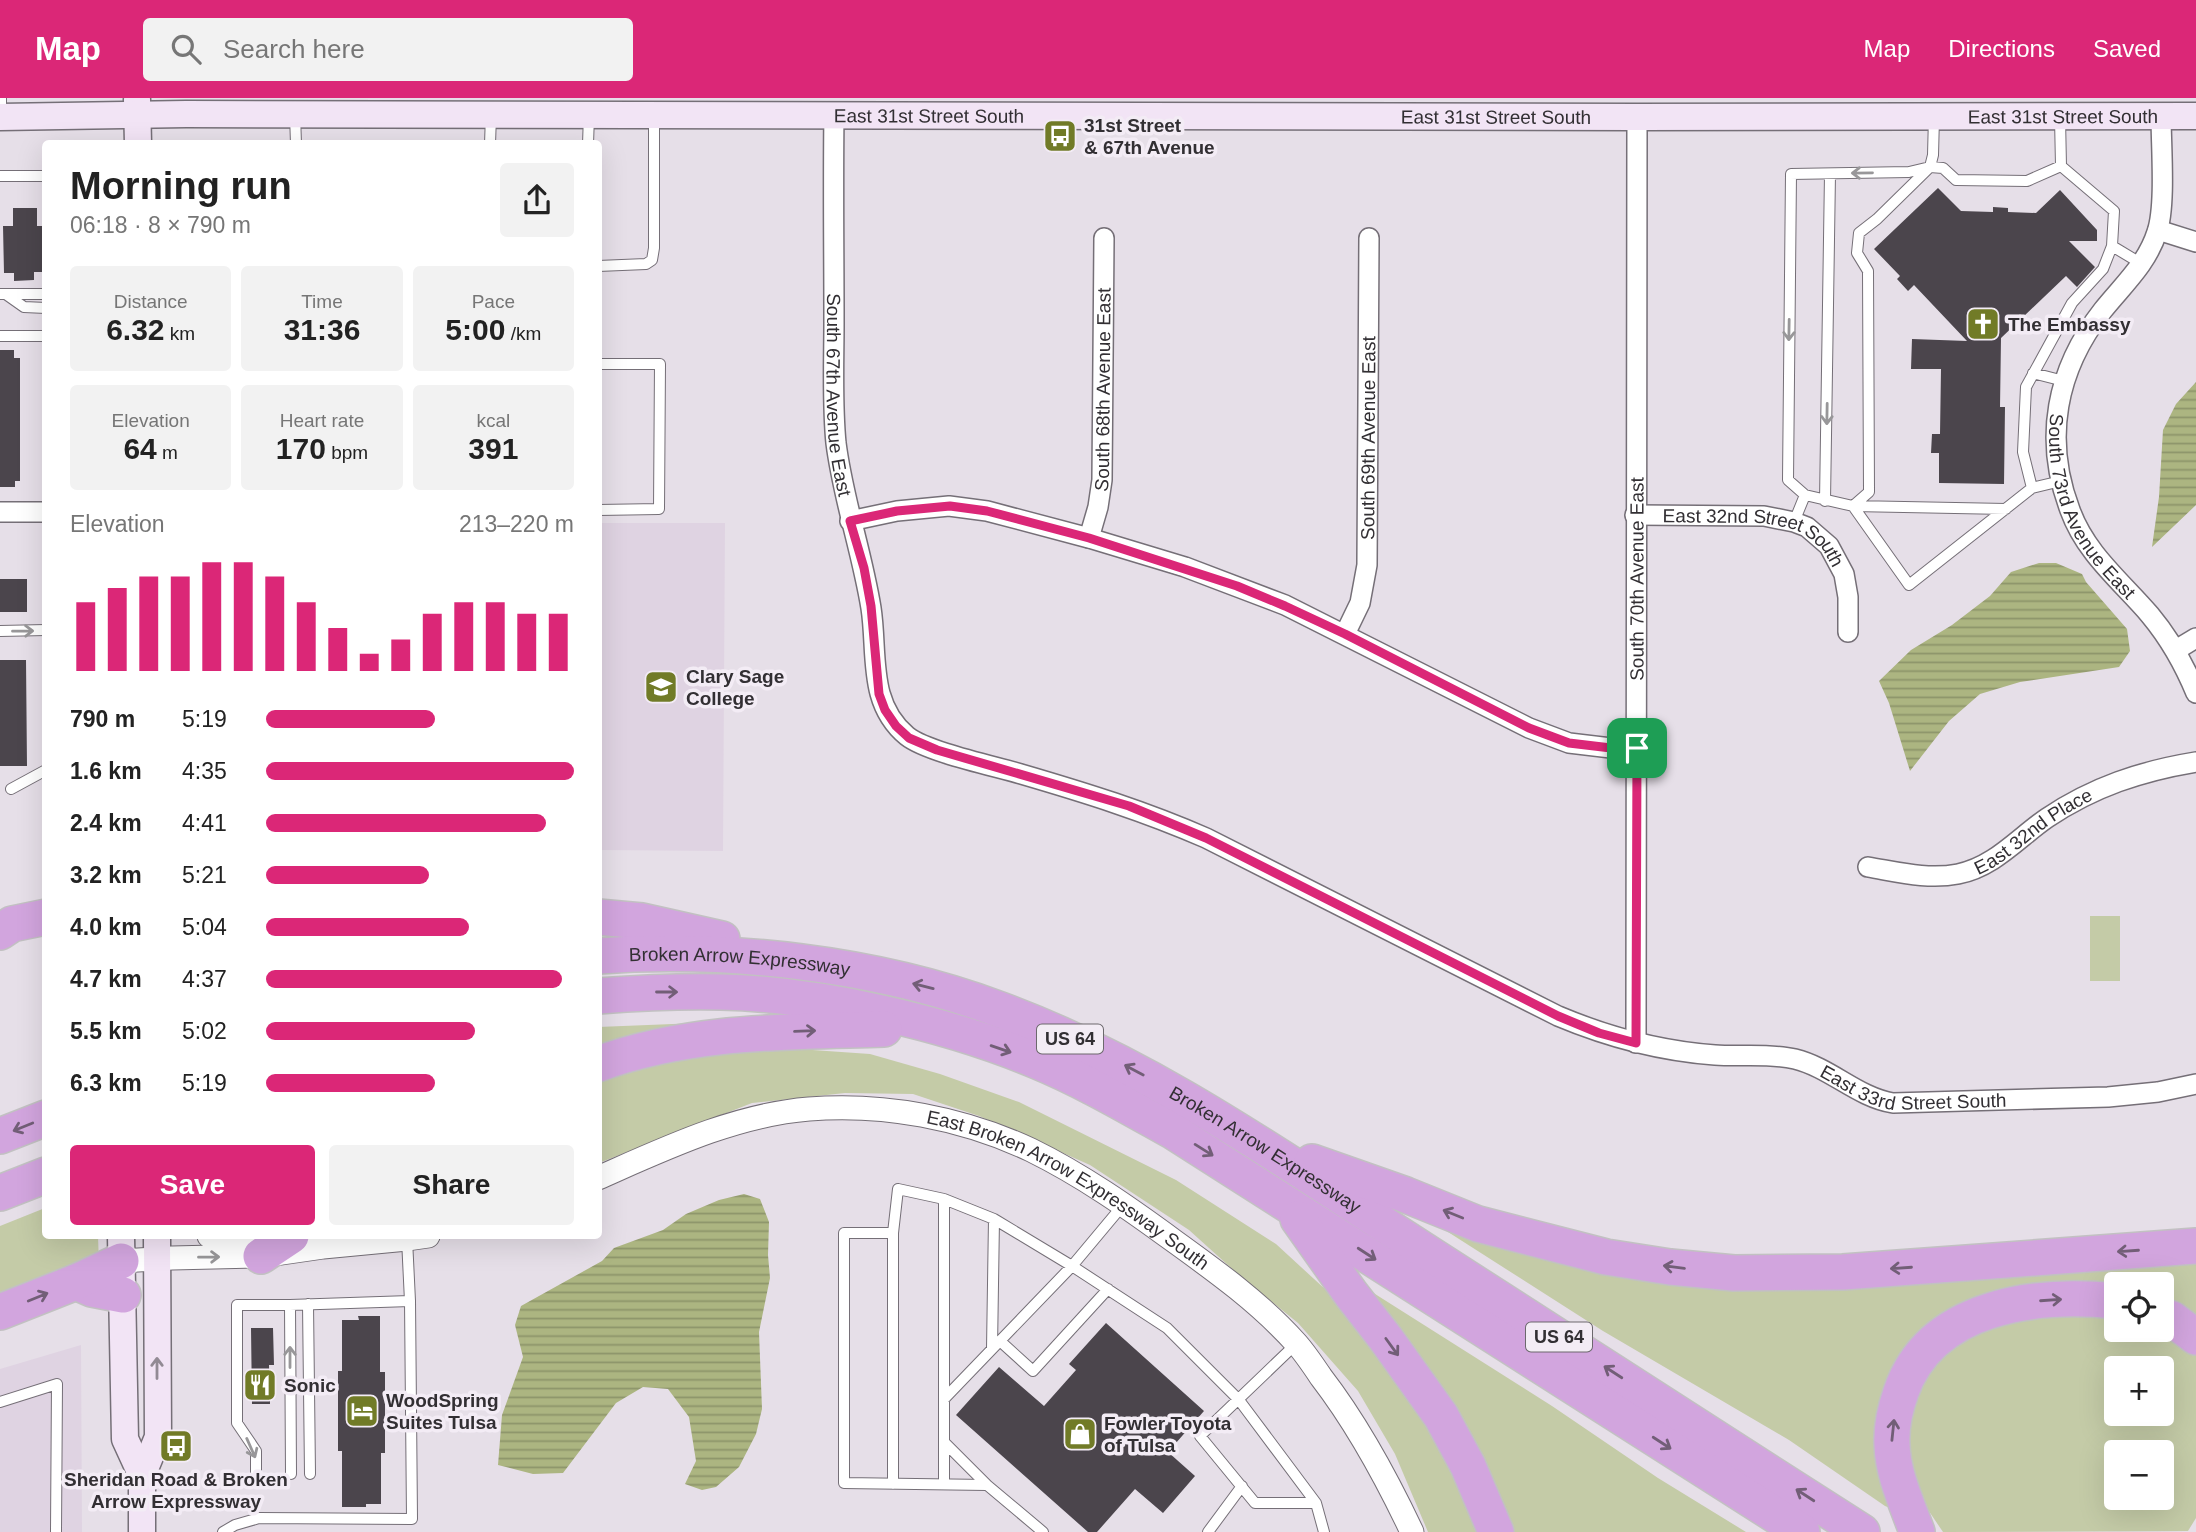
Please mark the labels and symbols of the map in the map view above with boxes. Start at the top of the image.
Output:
street label: East 31st Street South [834,105,1024,127]
street label: East 31st Street South [1968,106,2158,127]
street label: East 31st Street South [1401,107,1591,128]
place label: 31st Street & 67th Avenue [1084,115,1215,158]
bus stop icon: 31st Street & 67th Avenue [1041,117,1079,155]
one-way arrow [1851,166,1874,180]
street label: South 68th Avenue East [1090,287,1115,493]
street label: South 67th Avenue East [822,293,856,499]
church icon: The Embassy [1964,305,2002,343]
place label: The Embassy [2008,314,2131,335]
one-way arrow [1783,318,1796,341]
street label: South 69th Avenue East [1357,335,1379,540]
one-way arrow [1820,402,1834,425]
street label: South 73rd Avenue East [2045,413,2140,604]
street label: South 70th Avenue East [1626,476,1648,681]
street label: East 32nd Street South [1663,505,1848,570]
one-way arrow [11,624,34,637]
place label: Clary Sage College [686,666,784,709]
school or university icon: Clary Sage College [642,668,680,706]
pin [1607,718,1667,778]
street label: East 32nd Place [1971,784,2095,879]
street label: Broken Arrow Expressway [629,944,852,980]
one-way arrow [912,979,935,993]
one-way arrow [655,985,678,999]
road number: US 64 [1037,1024,1103,1054]
one-way arrow [793,1025,816,1038]
one-way arrow [989,1044,1011,1056]
street label: East 33rd Street South [1817,1061,2007,1114]
one-way arrow [1124,1063,1145,1077]
street label: Broken Arrow Expressway [1166,1082,1365,1218]
street label: East Broken Arrow Expressway South [925,1106,1213,1274]
one-way arrow [12,1121,34,1134]
one-way arrow [1193,1144,1213,1158]
one-way arrow [1443,1207,1465,1220]
one-way arrow [2117,1245,2140,1258]
one-way arrow [1356,1248,1376,1262]
one-way arrow [197,1250,220,1264]
one-way arrow [1663,1261,1686,1274]
one-way arrow [1890,1262,1913,1275]
one-way arrow [27,1290,48,1303]
one-way arrow [2040,1293,2062,1306]
road number: US 64 [1526,1322,1592,1352]
one-way arrow [1385,1338,1400,1356]
one-way arrow [283,1346,297,1369]
one-way arrow [150,1357,164,1380]
one-way arrow [1604,1365,1624,1379]
restaurant icon: Sonic [241,1366,279,1404]
place label: Sonic [284,1375,336,1396]
place label: WoodSpring Suites Tulsa [386,1390,499,1433]
hotel icon: WoodSpring Suites Tulsa [343,1392,381,1430]
place label: Fowler Toyota of Tulsa [1104,1413,1232,1456]
shop icon: Fowler Toyota of Tulsa [1061,1415,1099,1453]
one-way arrow [1887,1419,1900,1442]
bus stop icon: Sheridan Road & Broken Arrow Expressway [157,1427,195,1465]
one-way arrow [1651,1436,1671,1450]
one-way arrow [245,1437,258,1458]
place label: Sheridan Road & Broken Arrow Expressway [64,1469,288,1512]
one-way arrow [1795,1488,1815,1502]

